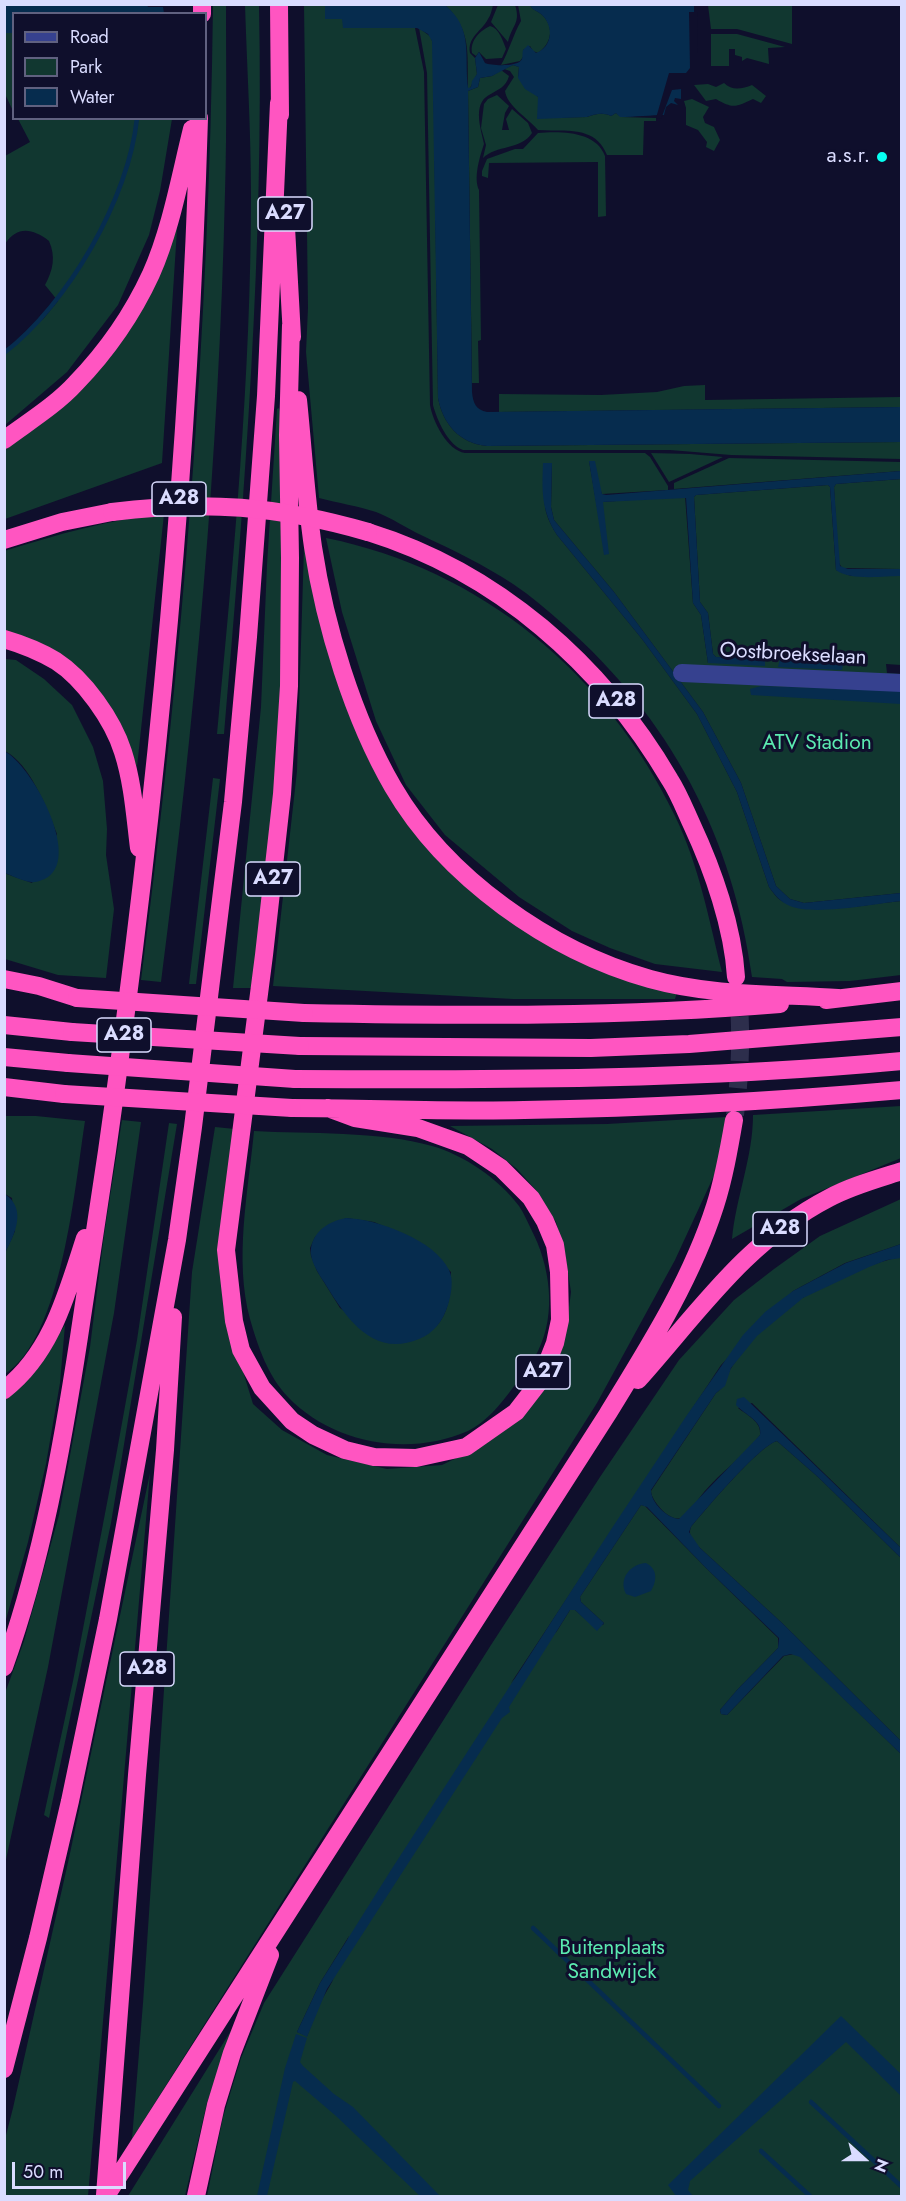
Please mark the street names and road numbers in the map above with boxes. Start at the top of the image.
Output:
road number: A27 [258,197,312,231]
road number: A28 [152,482,206,516]
street label: Oostbroekselaan [719,639,867,671]
road number: A28 [589,684,643,718]
road number: A27 [246,862,300,896]
road number: A28 [97,1018,151,1052]
road number: A28 [753,1212,807,1246]
road number: A27 [516,1355,570,1389]
road number: A28 [120,1652,174,1686]

